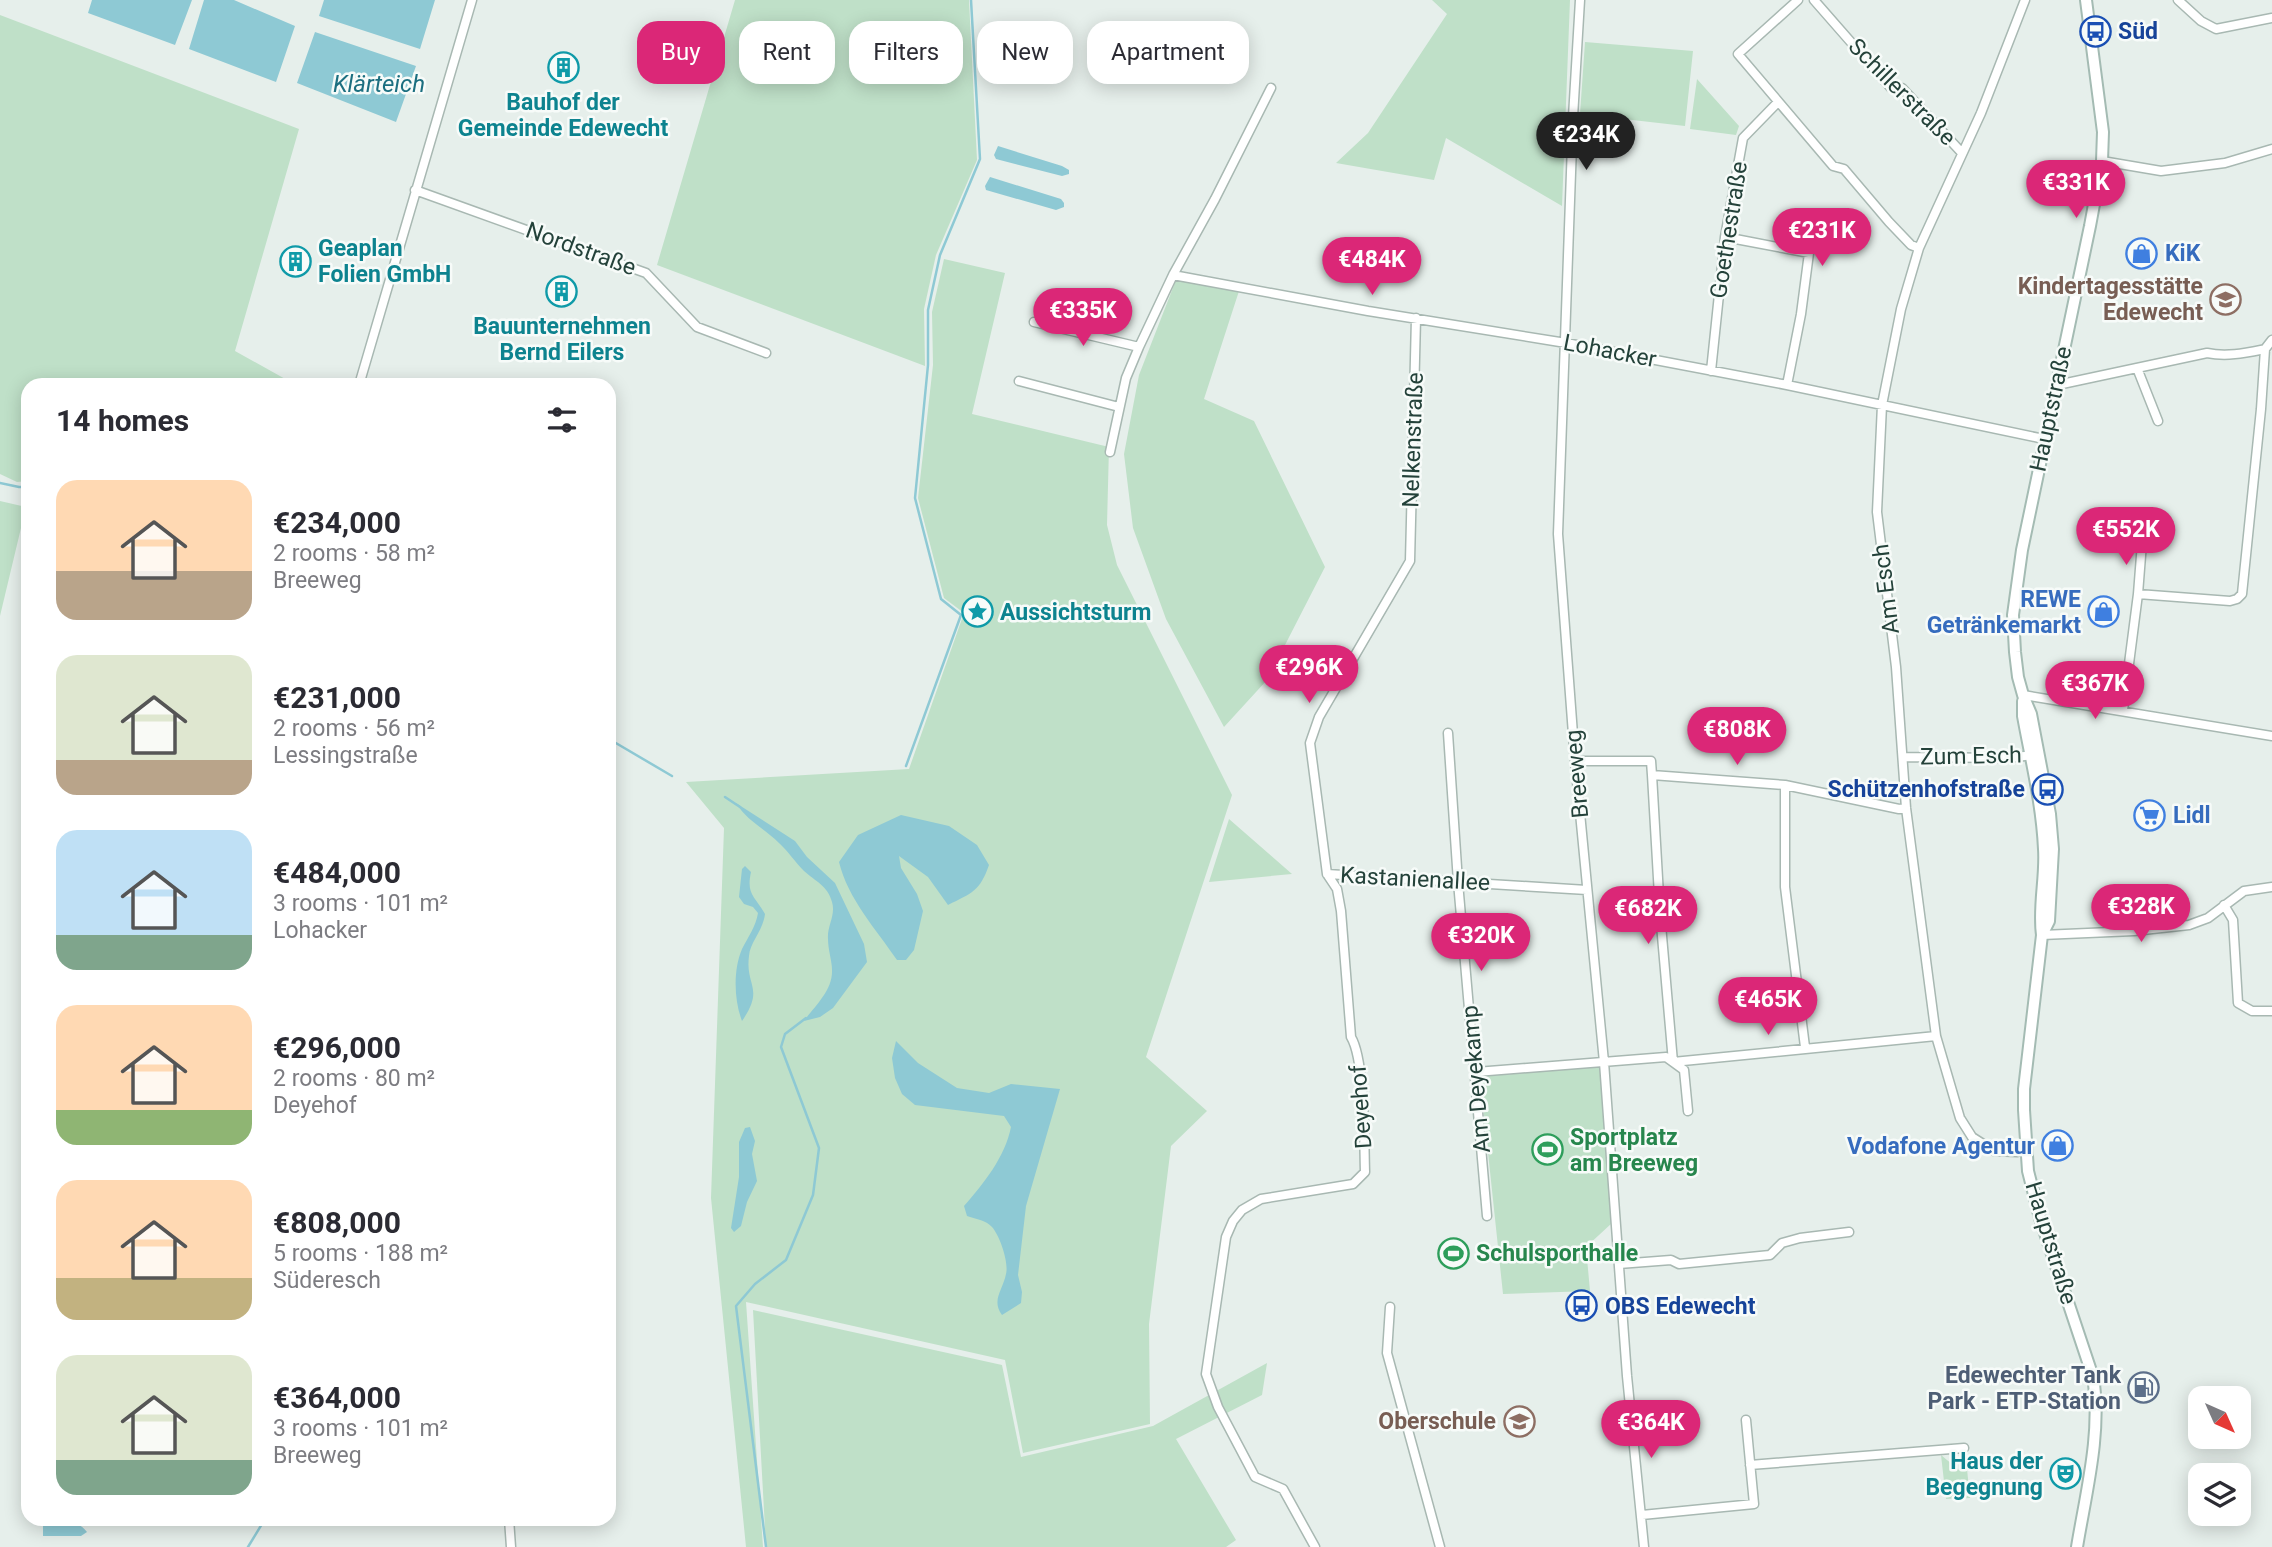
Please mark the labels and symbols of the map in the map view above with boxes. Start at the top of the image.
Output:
bus stop icon: Süd [2078,14,2112,48]
place label: Süd [2118,18,2158,45]
street label: Schillerstraße [1843,33,1961,151]
building icon: Bauhof der Gemeinde Edewecht [546,51,580,85]
water label: Klärteich [333,70,425,98]
place label: Bauhof der Gemeinde Edewecht [458,89,668,142]
pin: €234K [1537,113,1635,172]
street label: Goethestraße [1705,159,1753,301]
pin: €331K [2027,160,2125,220]
pin: €231K [1773,208,1871,268]
street label: Nordstraße [522,217,640,281]
place label: Geaplan Folien GmbH [318,235,451,288]
shop icon: KiK [2125,236,2159,270]
pin: €484K [1323,238,1421,297]
place label: KiK [2165,240,2201,267]
building icon: Geaplan Folien GmbH [278,244,312,278]
place label: Kindertagesstätte Edewecht [2018,273,2203,326]
building icon: Bauunternehmen Bernd Eilers [545,275,579,309]
school or university icon: Kindertagesstätte Edewecht [2209,282,2243,316]
pin: €335K [1034,288,1132,348]
place label: Bauunternehmen Bernd Eilers [473,313,651,366]
street label: Lohacker [1561,329,1659,373]
street label: Hauptstraße [2025,344,2077,474]
street label: Nelkenstraße [1397,372,1429,508]
pin: €552K [2077,508,2175,567]
street label: Am Esch [1867,542,1905,636]
place label: REWE Getränkemarkt [1927,586,2081,639]
place icon: Aussichtsturm [960,595,994,629]
shop icon: REWE Getränkemarkt [2087,595,2121,629]
place label: Aussichtsturm [1000,599,1151,626]
pin: €296K [1260,646,1358,705]
pin: €367K [2046,662,2144,721]
pin: €808K [1688,708,1786,767]
street label: Breeweg [1560,729,1594,819]
street label: Zum Esch [1920,742,2022,770]
bus stop icon: Schützenhofstraße [2031,772,2065,806]
place label: Schützenhofstraße [1827,776,2025,803]
supermarket icon: Lidl [2133,798,2167,832]
place label: Lidl [2173,802,2211,829]
street label: Kastanienallee [1339,862,1491,896]
pin: €328K [2092,884,2190,944]
pin: €682K [1599,886,1697,946]
pin: €320K [1432,914,1530,973]
pin: €465K [1719,978,1817,1037]
street label: Am Deyekamp [1456,1004,1496,1154]
street label: Deyehof [1345,1063,1377,1150]
place label: Sportplatz am Breeweg [1570,1124,1698,1177]
shop icon: Vodafone Agentur [2041,1129,2075,1163]
sports icon: Sportplatz am Breeweg [1530,1133,1564,1167]
place label: Vodafone Agentur [1847,1133,2036,1160]
street label: Hauptstraße [2019,1178,2083,1308]
sports icon: Schulsporthalle [1436,1236,1470,1270]
place label: Schulsporthalle [1476,1240,1638,1267]
bus stop icon: OBS Edewecht [1565,1289,1599,1323]
place label: OBS Edewecht [1605,1293,1756,1320]
place label: Edewechter Tank Park - ETP-Station [1927,1362,2122,1415]
fuel station icon: Edewechter Tank Park - ETP-Station [2127,1371,2161,1405]
north arrow [2188,1386,2250,1449]
pin: €364K [1602,1400,1700,1460]
school or university icon: Oberschule [1502,1404,1536,1438]
place label: Oberschule [1378,1408,1496,1435]
place label: Haus der Begegnung [1925,1448,2044,1501]
theatre icon: Haus der Begegnung [2049,1457,2083,1491]

